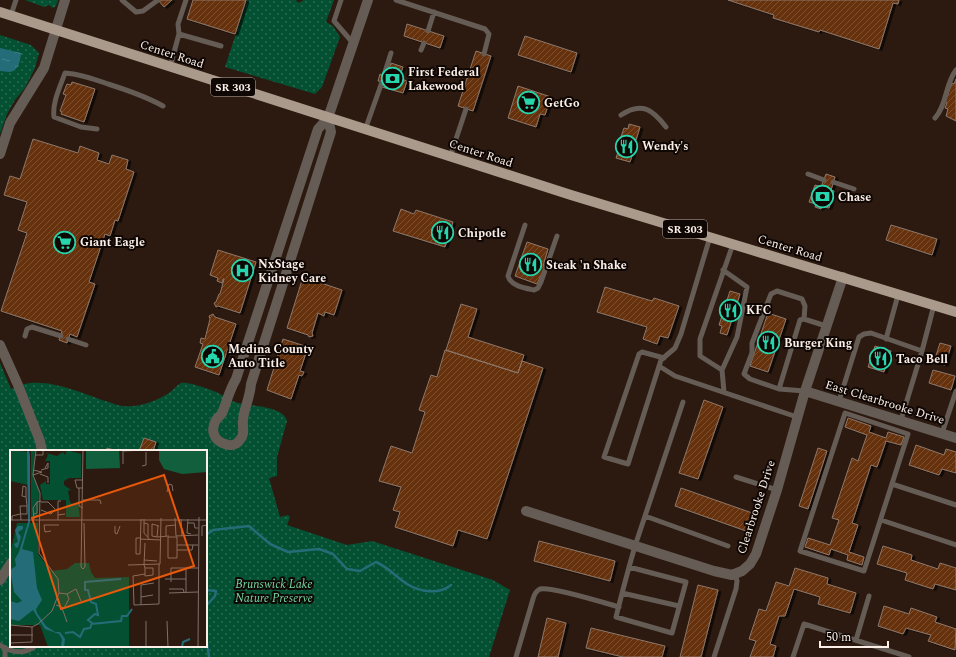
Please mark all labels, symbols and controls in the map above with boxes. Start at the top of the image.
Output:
street label: Center Road [137,35,207,74]
place label: First Federal Lakewood [408,63,479,96]
bank icon: First Federal Lakewood [380,66,406,92]
road number: SR 303 [211,78,255,96]
supermarket icon: GetGo [516,90,542,116]
place label: GetGo [544,94,580,113]
restaurant icon: Wendy's [613,133,639,159]
street label: Center Road [446,134,516,173]
place label: Wendy's [642,137,688,156]
bank icon: Chase [810,184,836,210]
place label: Chase [838,188,871,207]
restaurant icon: Chipotle [429,220,455,246]
road number: SR 303 [663,220,707,238]
place label: Chipotle [458,224,506,243]
supermarket icon: Giant Eagle [51,229,77,255]
street label: Center Road [755,230,825,267]
place label: Giant Eagle [80,233,145,252]
restaurant icon: Steak 'n Shake [518,252,544,278]
place label: NxStage Kidney Care [258,255,326,288]
place label: Steak 'n Shake [546,256,627,275]
hospital icon: NxStage Kidney Care [229,258,255,284]
restaurant icon: KFC [717,297,743,323]
place label: KFC [746,301,771,320]
restaurant icon: Burger King [755,330,781,356]
place label: Burger King [784,334,852,353]
place label: Medina County Auto Title [228,340,315,373]
public building icon: Medina County Auto Title [200,343,226,369]
restaurant icon: Taco Bell [867,346,893,372]
place label: Taco Bell [896,350,948,369]
street label: East Clearbrooke Drive [823,375,947,430]
inset map [10,450,207,647]
street label: Clearbrooke Drive [732,457,781,557]
park label: Brunswick Lake Nature Preserve [235,575,313,608]
scale bar [820,623,888,649]
text: 50 m [826,628,851,647]

